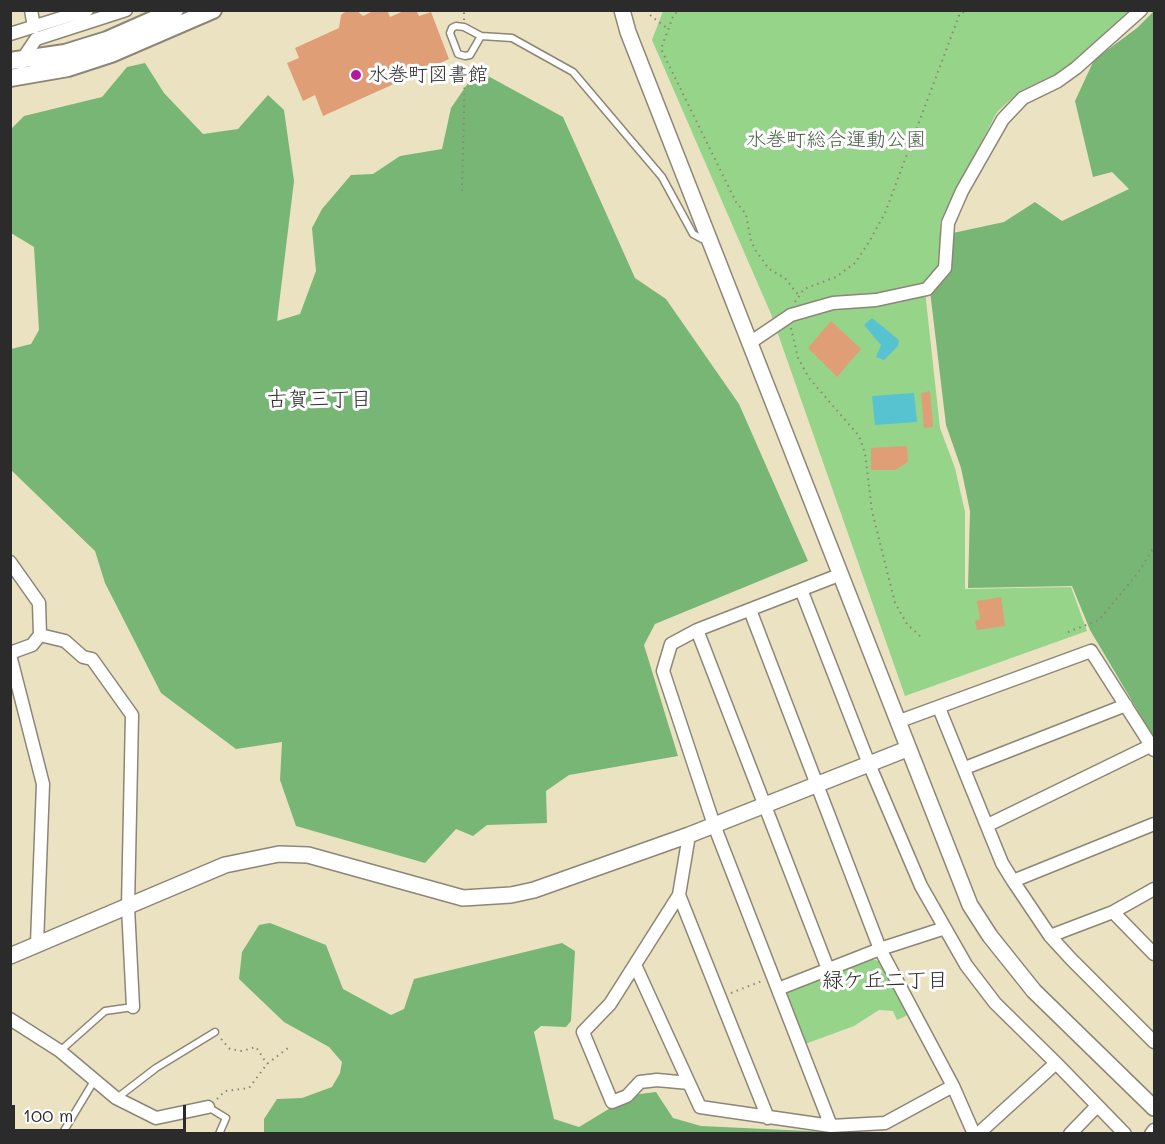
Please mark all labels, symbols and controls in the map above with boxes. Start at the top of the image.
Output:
place label: 水巻町図書館 [368,63,488,87]
marker: 水巻町図書館 [349,68,363,82]
park label: 水巻町総合運動公園 [746,128,926,152]
district label: 古賀三丁目 [267,387,371,413]
district label: 緑ケ丘二丁目 [822,968,948,994]
scale bar [15,1093,189,1131]
text: 100 m [23,1103,73,1127]

